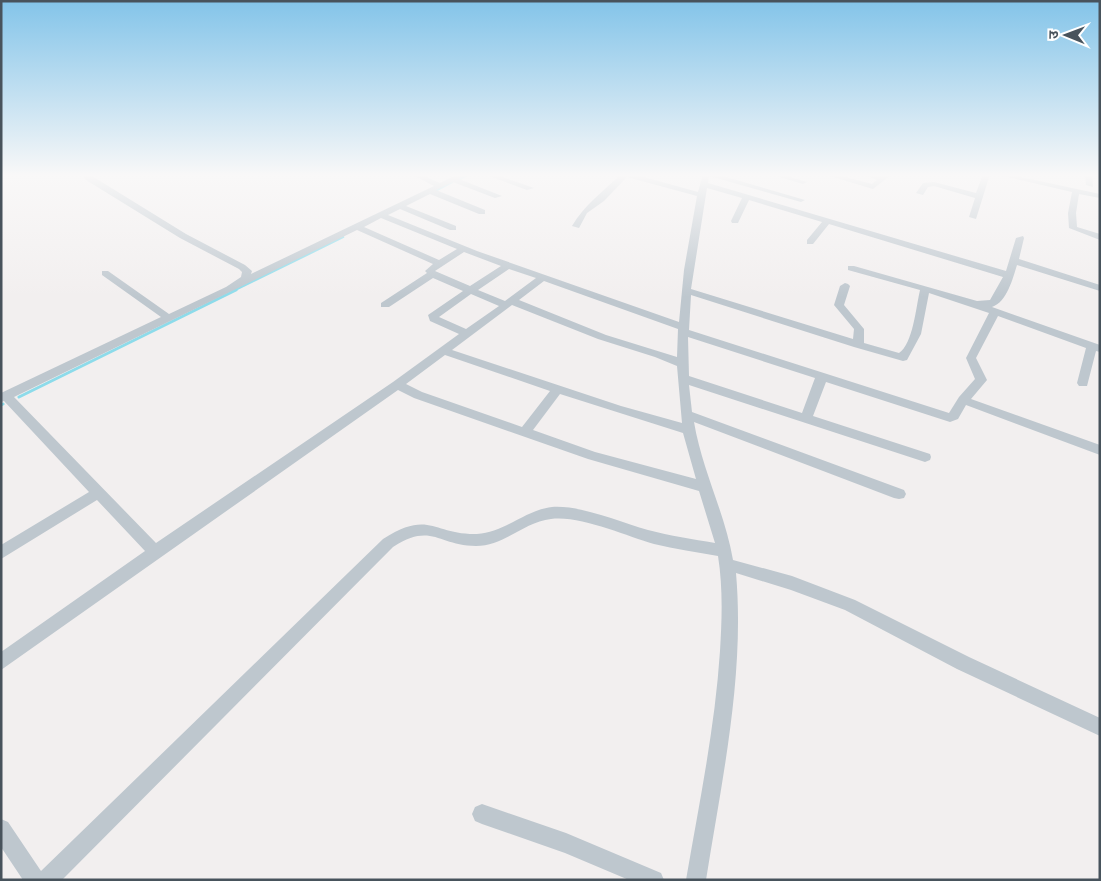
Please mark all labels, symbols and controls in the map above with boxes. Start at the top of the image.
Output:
north arrow [1041,10,1091,60]
text: उ [1044,30,1062,39]

